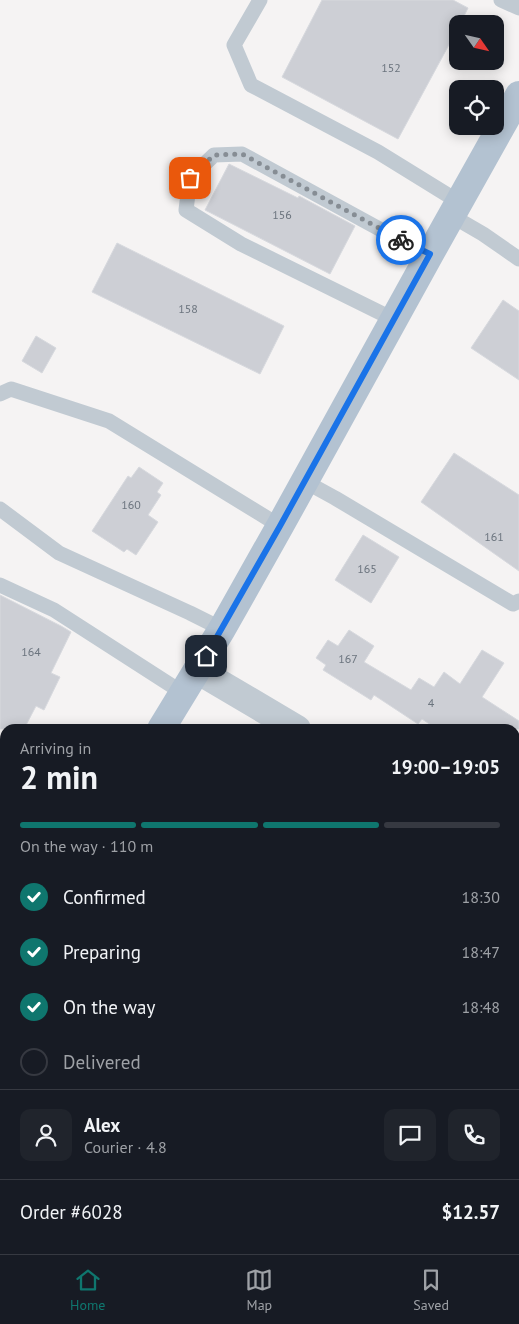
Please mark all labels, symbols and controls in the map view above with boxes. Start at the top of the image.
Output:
north arrow [449,15,504,70]
map controls [449,15,504,135]
house number: 152 [381,60,401,75]
button: locate [449,80,504,135]
pin [169,157,211,199]
icon: bag [176,164,204,192]
house number: 156 [272,207,292,222]
courier [376,215,426,265]
icon: bike [387,226,415,254]
house number: 158 [178,301,198,316]
house number: 160 [121,497,141,512]
house number: 161 [484,529,504,544]
house number: 165 [357,561,377,576]
pin [185,635,227,677]
icon: home [192,642,220,670]
house number: 164 [21,644,41,659]
house number: 167 [338,651,358,666]
house number: 4 [428,695,435,710]
text: Arriving in [20,738,91,758]
text: 19:00–19:05 [391,755,500,779]
text: 2 min [20,756,98,798]
text: On the way · 110 m [20,836,153,856]
icon: check [20,883,48,911]
text: Confirmed [63,885,146,909]
text: 18:30 [462,887,500,907]
icon: check [20,938,48,966]
text: Preparing [63,940,141,964]
text: 18:47 [462,942,500,962]
icon: check [20,993,48,1021]
text: On the way [63,995,155,1019]
text: 18:48 [462,997,500,1017]
text: Delivered [63,1050,141,1074]
button: person [20,1109,72,1161]
button: chat [384,1109,436,1161]
button: phone [448,1109,500,1161]
text: Alex [84,1113,120,1137]
text: Courier · 4.8 [84,1137,167,1157]
text: Order #6028 [20,1200,123,1224]
text: $12.57 [441,1200,500,1224]
tab: Home [70,1266,105,1314]
tab: Map [245,1266,273,1314]
tab: Saved [413,1266,449,1314]

